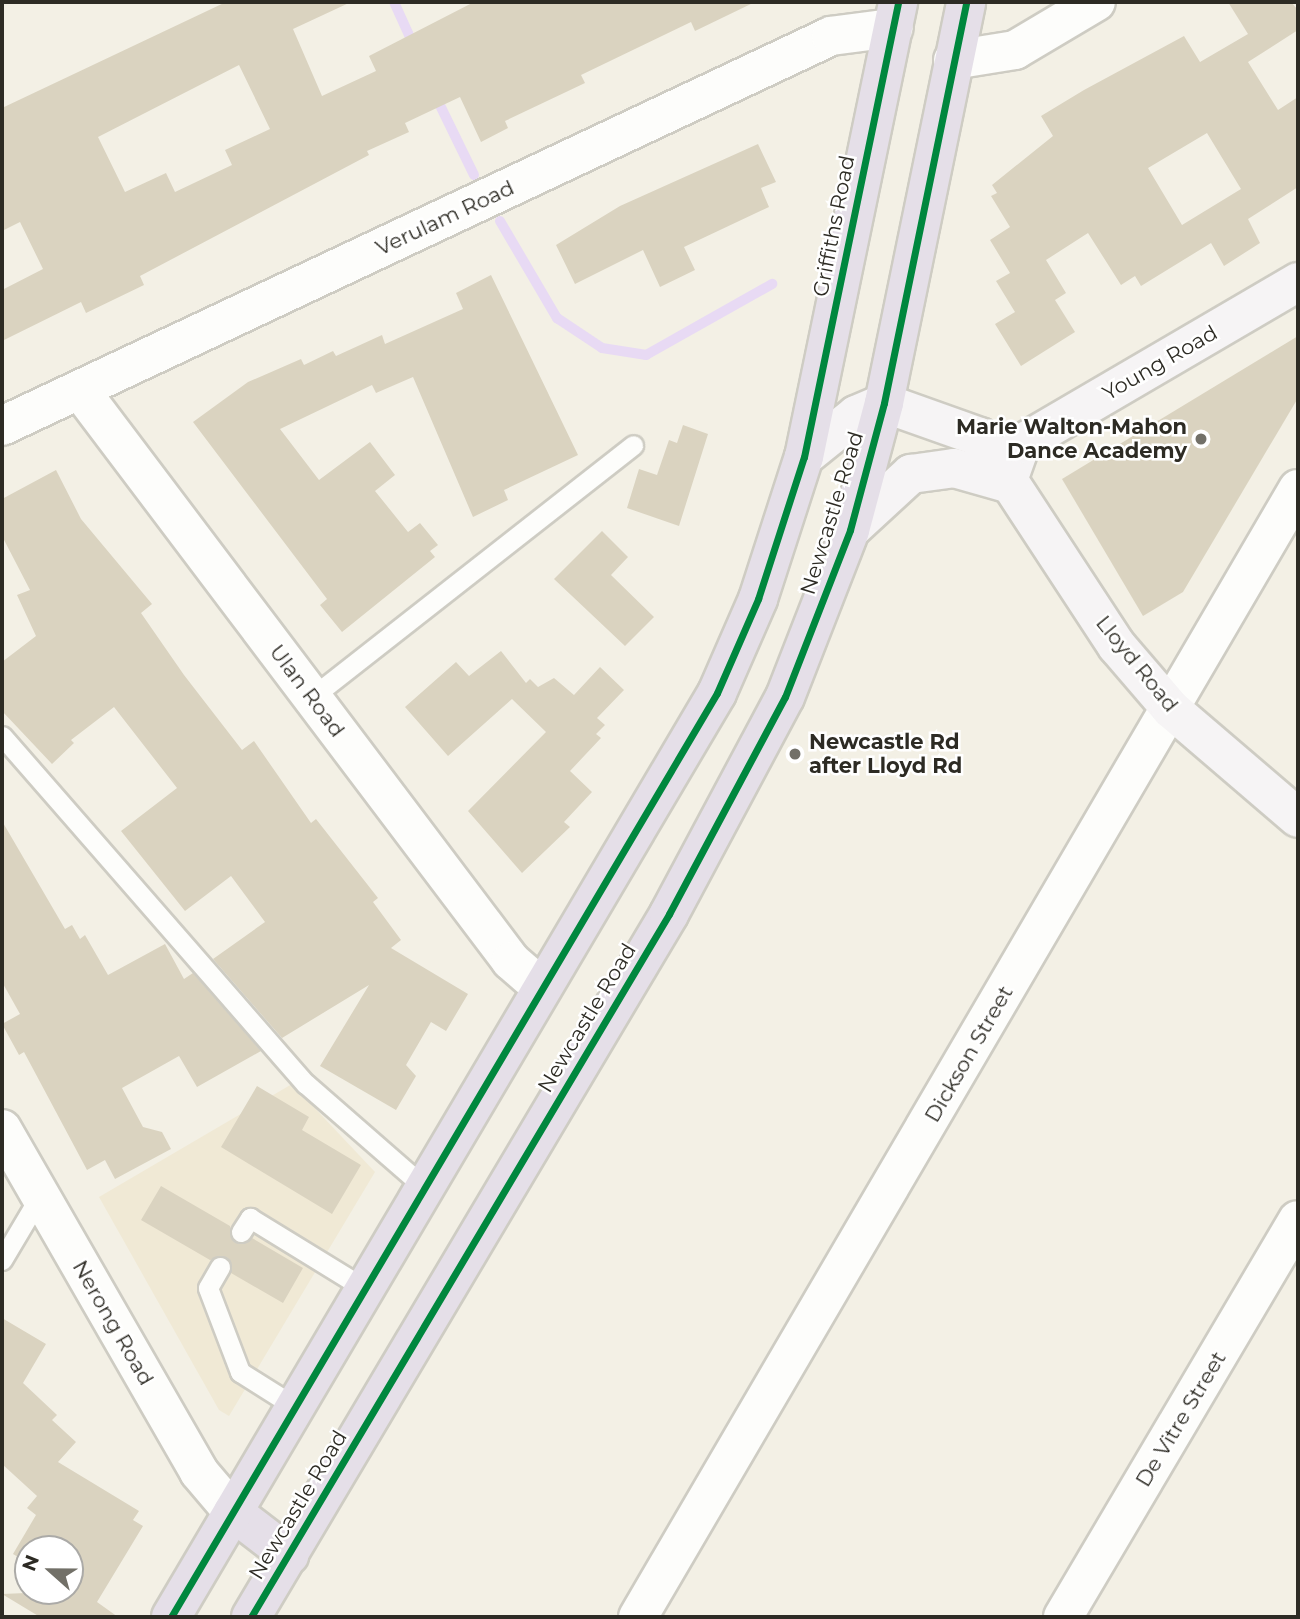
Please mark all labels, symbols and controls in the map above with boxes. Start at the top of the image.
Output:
street label: Griffiths Road [808,153,860,299]
street label: Verulam Road [372,175,518,261]
street label: Young Road [1098,320,1222,406]
place label: Marie Walton-Mahon Dance Academy [956,414,1187,464]
street label: Newcastle Road [795,428,869,598]
marker: Marie Walton-Mahon Dance Academy [1193,431,1209,447]
street label: Lloyd Road [1091,611,1183,717]
street label: Ulan Road [264,640,350,742]
place label: Newcastle Rd after Lloyd Rd [809,729,962,779]
marker: Newcastle Rd after Lloyd Rd [787,746,803,762]
street label: Newcastle Road [533,939,641,1097]
street label: Dickson Street [920,981,1018,1127]
street label: Nerong Road [67,1256,159,1390]
street label: De Vitre Street [1131,1347,1231,1491]
street label: Newcastle Road [244,1426,352,1584]
north arrow [14,1535,84,1605]
text: N [17,1552,44,1574]

